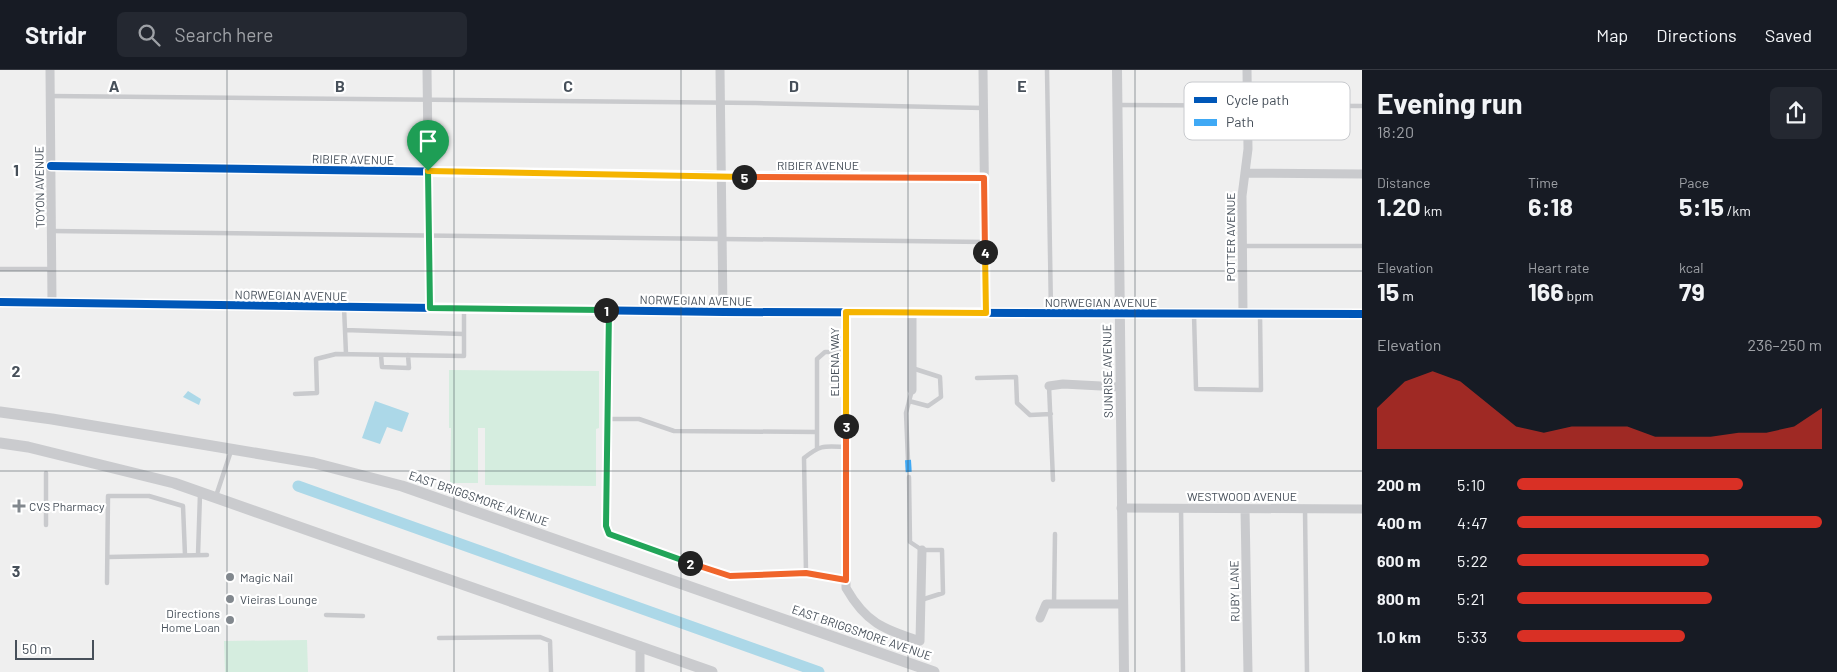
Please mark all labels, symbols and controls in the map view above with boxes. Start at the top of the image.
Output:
search box [117,12,467,57]
text: Stridr [25,20,87,49]
icon: search [135,21,163,49]
text: Search here [175,23,273,46]
text: Map [1596,24,1628,46]
text: Directions [1656,24,1737,46]
text: Saved [1765,24,1812,46]
text: A [109,76,120,95]
text: B [335,76,345,95]
text: C [563,76,573,95]
text: D [789,76,799,95]
text: E [1017,76,1027,95]
legend [1184,82,1350,140]
text: Evening run [1377,86,1523,120]
button: share [1770,87,1822,139]
text: Cycle path [1226,91,1289,108]
text: Path [1226,113,1254,130]
pin [407,120,449,171]
text: 18:20 [1377,122,1414,141]
icon: arrive [414,127,442,155]
street label: TOYON AVENUE [31,146,47,228]
street label: RIBIER AVENUE [312,151,394,167]
street label: RIBIER AVENUE [777,158,859,172]
text: 1 [13,160,19,179]
pin: 5 [732,164,756,190]
text: 5 [741,169,748,186]
text: Distance [1377,174,1430,191]
text: Time [1528,174,1558,191]
text: Pace [1679,174,1709,191]
text: 1.20 [1377,191,1421,221]
text: 6:18 [1528,191,1573,221]
text: 5:15 [1679,191,1724,221]
street label: POTTER AVENUE [1223,192,1237,282]
text: km [1421,202,1442,219]
text: /km [1724,202,1751,219]
pin: 4 [972,240,998,264]
text: 4 [981,244,990,261]
text: Elevation [1377,259,1433,276]
text: Heart rate [1528,259,1589,276]
text: kcal [1679,259,1703,276]
text: 15 [1377,276,1399,306]
text: 166 [1528,276,1564,306]
text: 79 [1679,276,1705,306]
street label: NORWEGIAN AVENUE [235,287,347,303]
text: m [1399,287,1414,304]
text: bpm [1564,287,1593,304]
street label: NORWEGIAN AVENUE [640,292,752,308]
street label: NORWEGIAN AVENUE [1045,295,1157,309]
pin: 1 [594,298,618,322]
text: 1 [604,302,609,319]
street label: SUNRISE AVENUE [1099,324,1115,418]
street label: ELDENA WAY [827,327,841,397]
text: Elevation [1377,335,1441,354]
text: 236–250 m [1748,335,1822,354]
text: 2 [12,361,21,380]
pin: 3 [834,414,858,438]
text: 3 [843,418,850,435]
street label: EAST BRIGGSMORE AVENUE [407,467,551,529]
text: 200 m [1377,475,1421,494]
text: 5:10 [1457,475,1485,494]
street label: WESTWOOD AVENUE [1187,489,1297,503]
place label: CVS Pharmacy [29,499,105,513]
marker: CVS Pharmacy [13,500,25,512]
text: 400 m [1377,513,1421,532]
text: 4:47 [1457,513,1487,532]
pin: 2 [678,550,702,576]
text: 600 m [1377,551,1420,570]
text: 5:22 [1457,551,1488,570]
text: 2 [687,555,694,572]
street label: RUBY LANE [1226,560,1242,622]
text: 3 [12,561,20,580]
place label: Magic Nail [240,570,293,584]
marker: Magic Nail [224,571,236,583]
text: 800 m [1377,589,1420,608]
text: 5:21 [1457,589,1485,608]
place label: Vieiras Lounge [240,592,317,606]
marker: Vieiras Lounge [224,593,236,605]
street label: EAST BRIGGSMORE AVENUE [790,601,934,663]
place label: Directions Home Loan [161,606,220,634]
marker: Directions Home Loan [224,614,236,626]
text: 1.0 km [1377,627,1421,646]
text: 5:33 [1457,627,1487,646]
scale bar [15,637,94,660]
text: 50 m [22,640,51,657]

